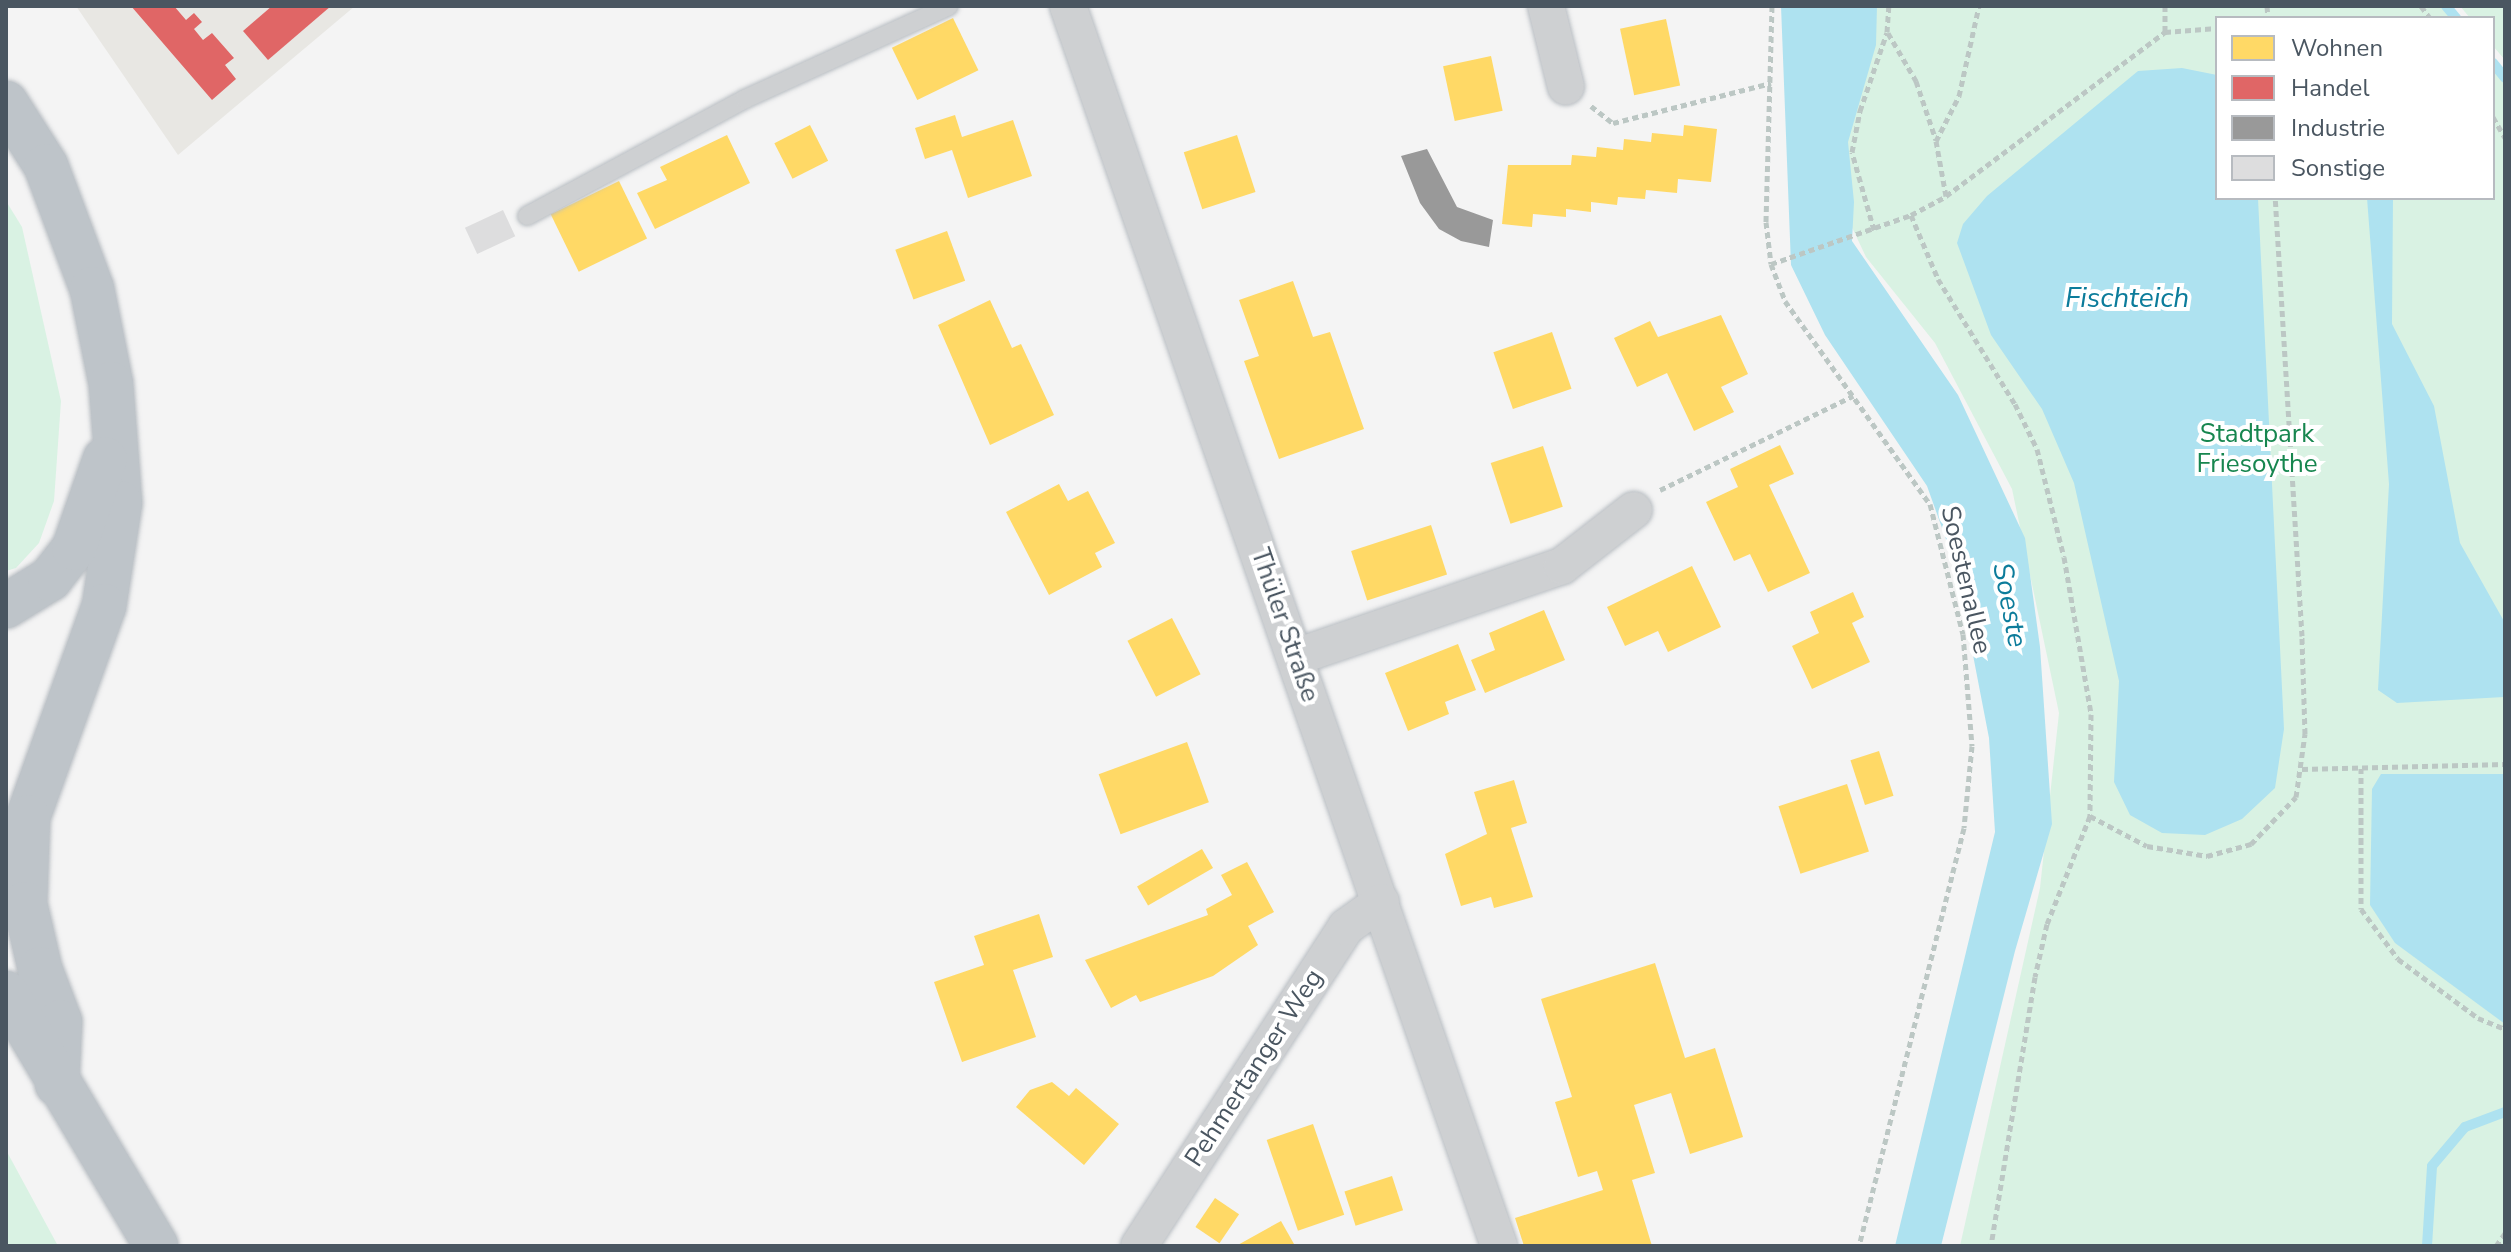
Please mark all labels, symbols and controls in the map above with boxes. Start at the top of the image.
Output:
legend [2215,16,2495,200]
text: Wohnen [2291,32,2383,64]
text: Handel [2291,72,2369,104]
text: Industrie [2291,112,2385,144]
text: Sonstige [2291,152,2385,184]
water label: Fischteich [2065,281,2189,315]
park label: Stadtpark Friesoythe [2196,418,2318,480]
street label: Soestenallee [1934,503,1998,657]
street label: Thüler Straße [1244,544,1326,706]
water label: Soeste [1985,560,2035,650]
street label: Pehmertanger Weg [1178,963,1330,1173]

